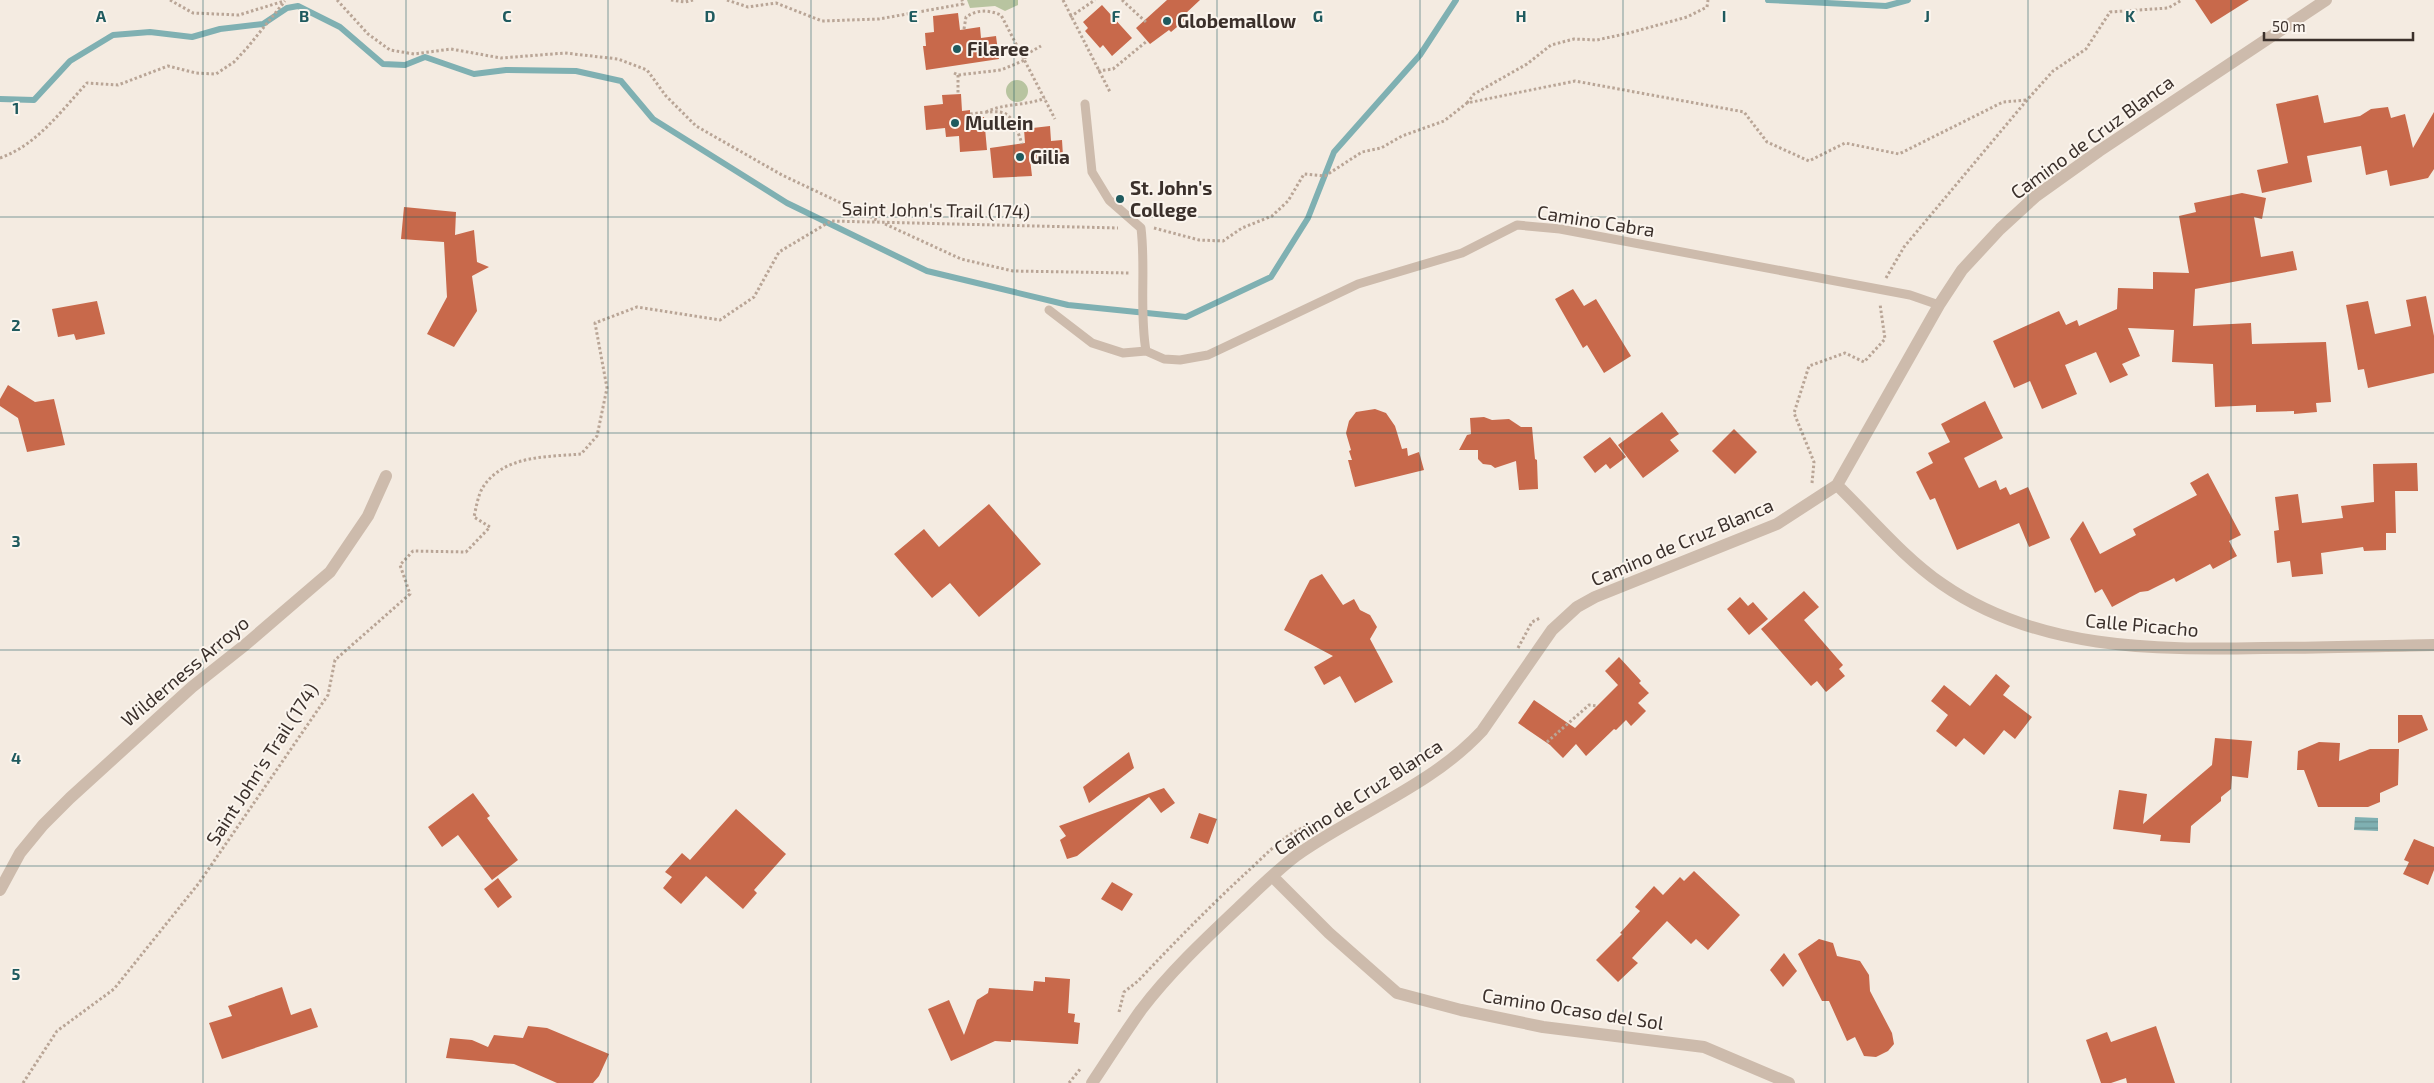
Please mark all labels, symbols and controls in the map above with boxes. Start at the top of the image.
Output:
text: A [96,6,107,25]
text: B [299,6,309,25]
text: C [502,6,512,25]
text: D [705,6,716,25]
text: E [908,6,918,25]
text: F [1112,6,1121,25]
text: G [1313,6,1323,25]
text: H [1515,6,1527,25]
text: I [1722,6,1726,25]
text: J [1924,6,1930,25]
text: K [2125,6,2136,25]
place label: Globemallow [1177,9,1296,32]
scale bar [2264,10,2413,42]
marker: Globemallow [1161,15,1173,27]
text: 50 m [2272,17,2306,35]
place label: Filaree [967,37,1030,60]
marker: Filaree [951,43,963,55]
street label: Camino de Cruz Blanca [2006,70,2178,203]
text: 1 [13,98,19,117]
place label: Mullein [965,111,1034,134]
marker: Mullein [949,117,961,129]
place label: Gilia [1030,145,1070,168]
marker: Gilia [1014,151,1026,163]
place label: St. John's College [1130,176,1212,221]
marker: St. John's College [1114,193,1126,205]
street label: Saint John's Trail (174) [842,196,1030,223]
street label: Camino Cabra [1536,200,1657,241]
text: 2 [11,315,21,334]
street label: Camino de Cruz Blanca [1587,493,1776,590]
text: 3 [11,531,21,550]
street label: Calle Picacho [2084,608,2200,641]
street label: Wilderness Arroyo [116,611,253,731]
street label: Saint John's Trail (174) [201,678,323,849]
street label: Camino de Cruz Blanca [1269,734,1446,860]
text: 4 [11,748,21,767]
text: 5 [12,964,21,983]
street label: Camino Ocaso del Sol [1481,983,1666,1034]

